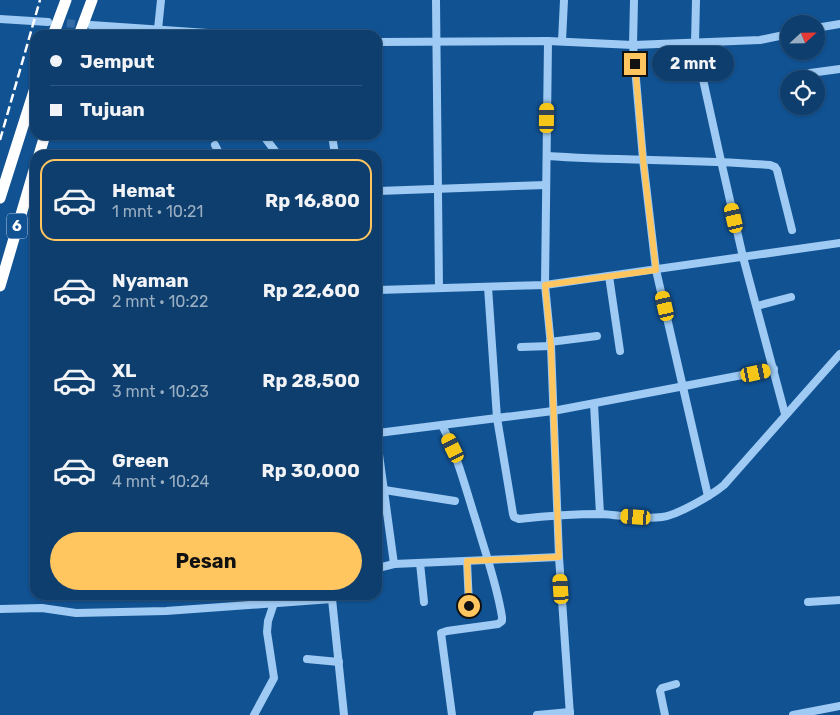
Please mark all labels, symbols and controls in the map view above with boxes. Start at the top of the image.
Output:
north arrow [780,15,825,60]
map controls [780,15,825,115]
callout: 2 mnt [652,46,735,82]
text: Jemput [80,50,154,73]
route end [624,53,646,75]
text: 2 mnt [670,54,716,73]
button: locate [780,70,825,115]
text: Tujuan [80,98,145,121]
car [539,103,554,133]
icon: car [52,178,97,223]
text: Hemat [112,179,175,202]
text: Rp 16,800 [265,189,360,212]
text: 1 mnt · 10:21 [112,202,203,221]
car [723,202,744,234]
road number: 6 [7,214,27,238]
icon: car [52,268,97,313]
text: Nyaman [112,269,189,292]
text: Rp 22,600 [263,279,360,302]
car [654,290,675,322]
text: 2 mnt · 10:22 [112,292,208,311]
icon: car [52,358,97,403]
text: XL [112,359,136,382]
car [739,363,772,383]
text: Rp 28,500 [262,369,360,392]
text: 3 mnt · 10:23 [112,382,209,401]
car [439,431,466,465]
icon: car [52,448,97,493]
text: Green [112,449,169,472]
text: Rp 30,000 [262,459,360,482]
text: 4 mnt · 10:24 [112,472,209,491]
car [620,508,651,526]
button: Pesan [50,532,362,590]
car [552,574,569,604]
route start [458,595,480,617]

